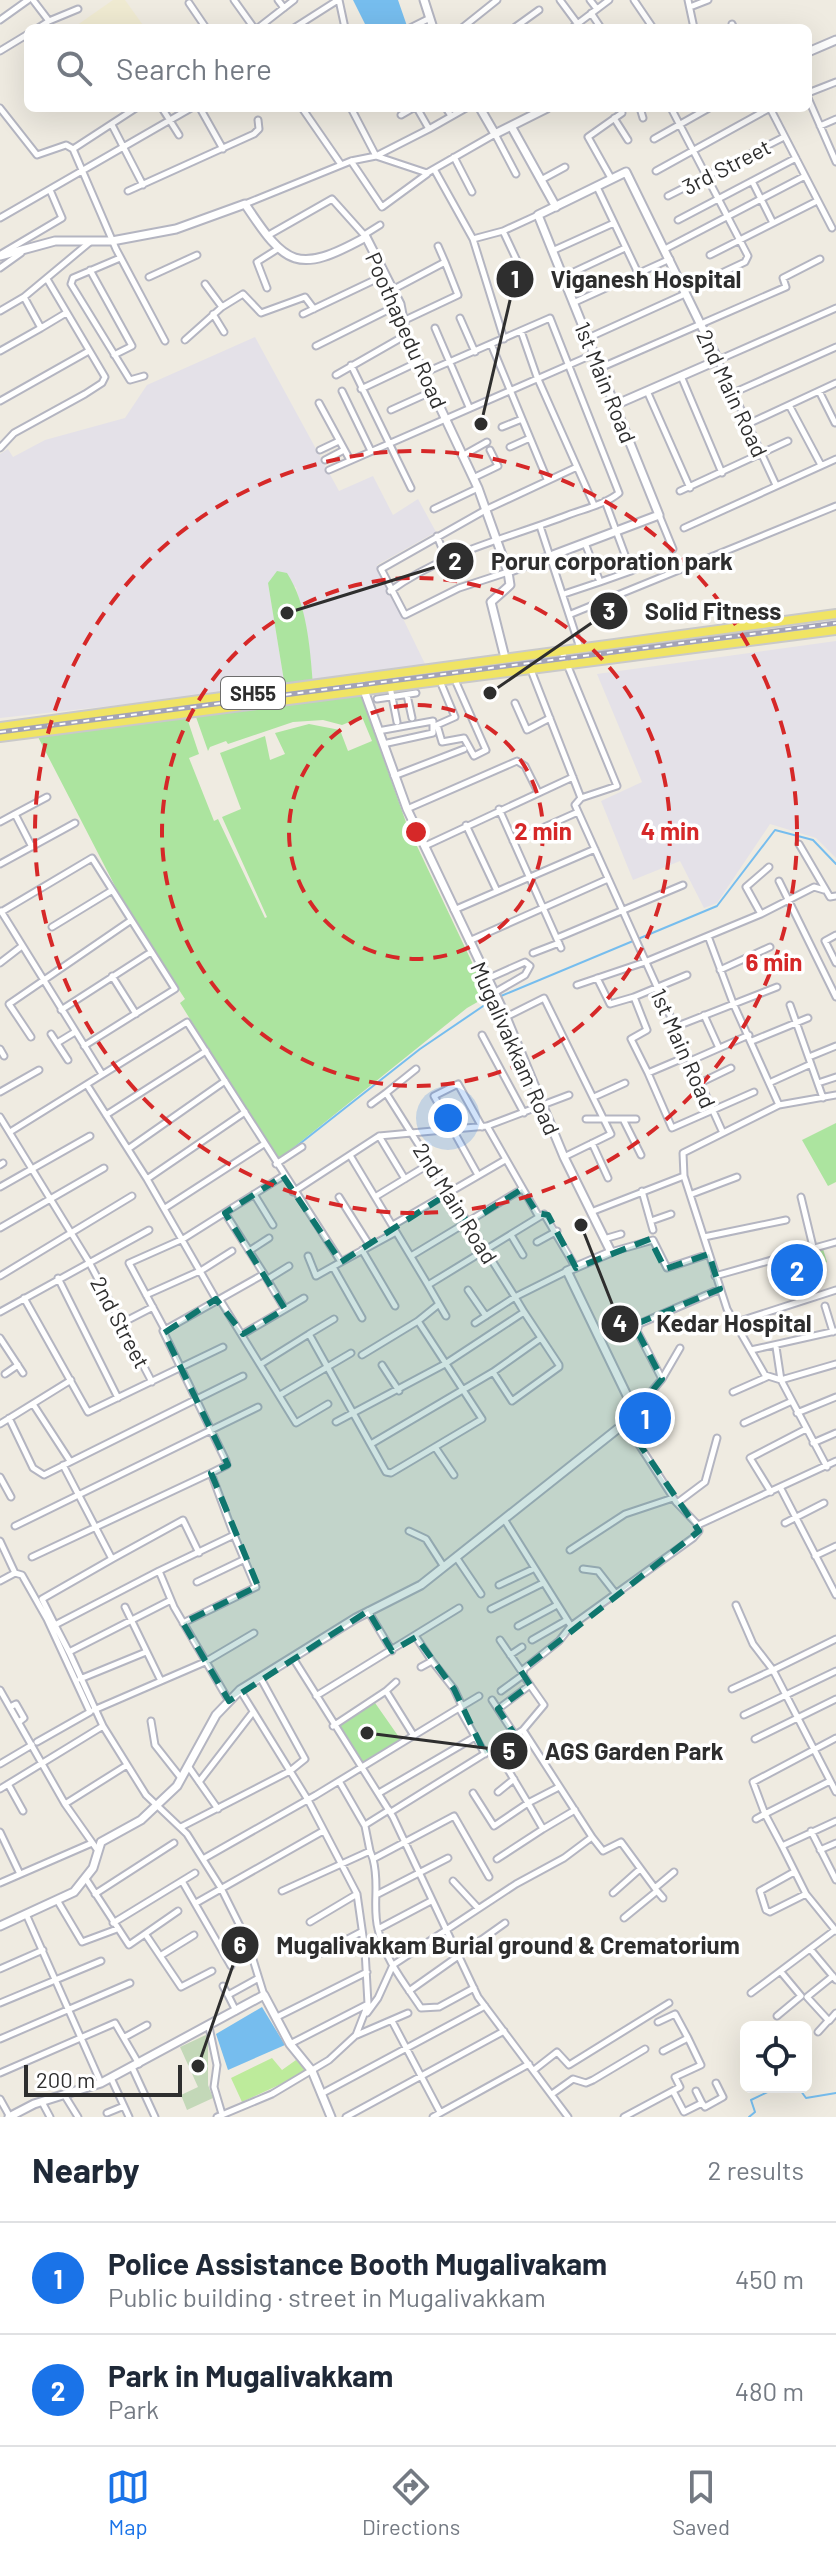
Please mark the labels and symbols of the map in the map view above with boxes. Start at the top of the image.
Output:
street label: 3rd Street [677,133,775,199]
street label: Poothapedu Road [361,248,453,412]
callout: Viganesh Hospital [495,255,758,303]
text: 1 [511,264,519,293]
text: Viganesh Hospital [551,264,741,293]
street label: 1st Main Road [570,318,642,446]
street label: 2nd Main Road [692,325,774,461]
callout: Porur corporation park [435,537,749,585]
text: 2 [448,546,462,575]
text: Porur corporation park [491,546,733,575]
callout: Solid Fitness [589,587,798,635]
text: 3 [603,596,615,625]
text: Solid Fitness [645,596,781,625]
road number: SH55 [221,677,285,709]
text: 2 min [514,816,572,845]
text: 4 min [641,816,699,845]
centre of rings [402,818,430,846]
text: 6 min [746,947,802,976]
street label: Mugalivakkam Road [466,957,566,1139]
street label: 1st Main Road [646,984,722,1112]
your location [428,1098,468,1138]
street label: 2nd Main Road [409,1138,503,1268]
pin: 2 [771,1240,823,1300]
street label: 2nd Street [86,1272,156,1372]
callout: Kedar Hospital [600,1300,828,1348]
text: 4 [613,1308,627,1337]
text: Kedar Hospital [656,1308,812,1337]
pin: 1 [619,1388,671,1448]
callout: AGS Garden Park [489,1727,740,1775]
text: 5 [503,1736,516,1765]
text: AGS Garden Park [545,1736,724,1765]
callout: Mugalivakkam Burial ground & Crematorium [220,1921,755,1969]
text: 6 [234,1930,247,1959]
text: Mugalivakkam Burial ground & Crematorium [276,1930,740,1959]
scale bar [24,2061,182,2097]

